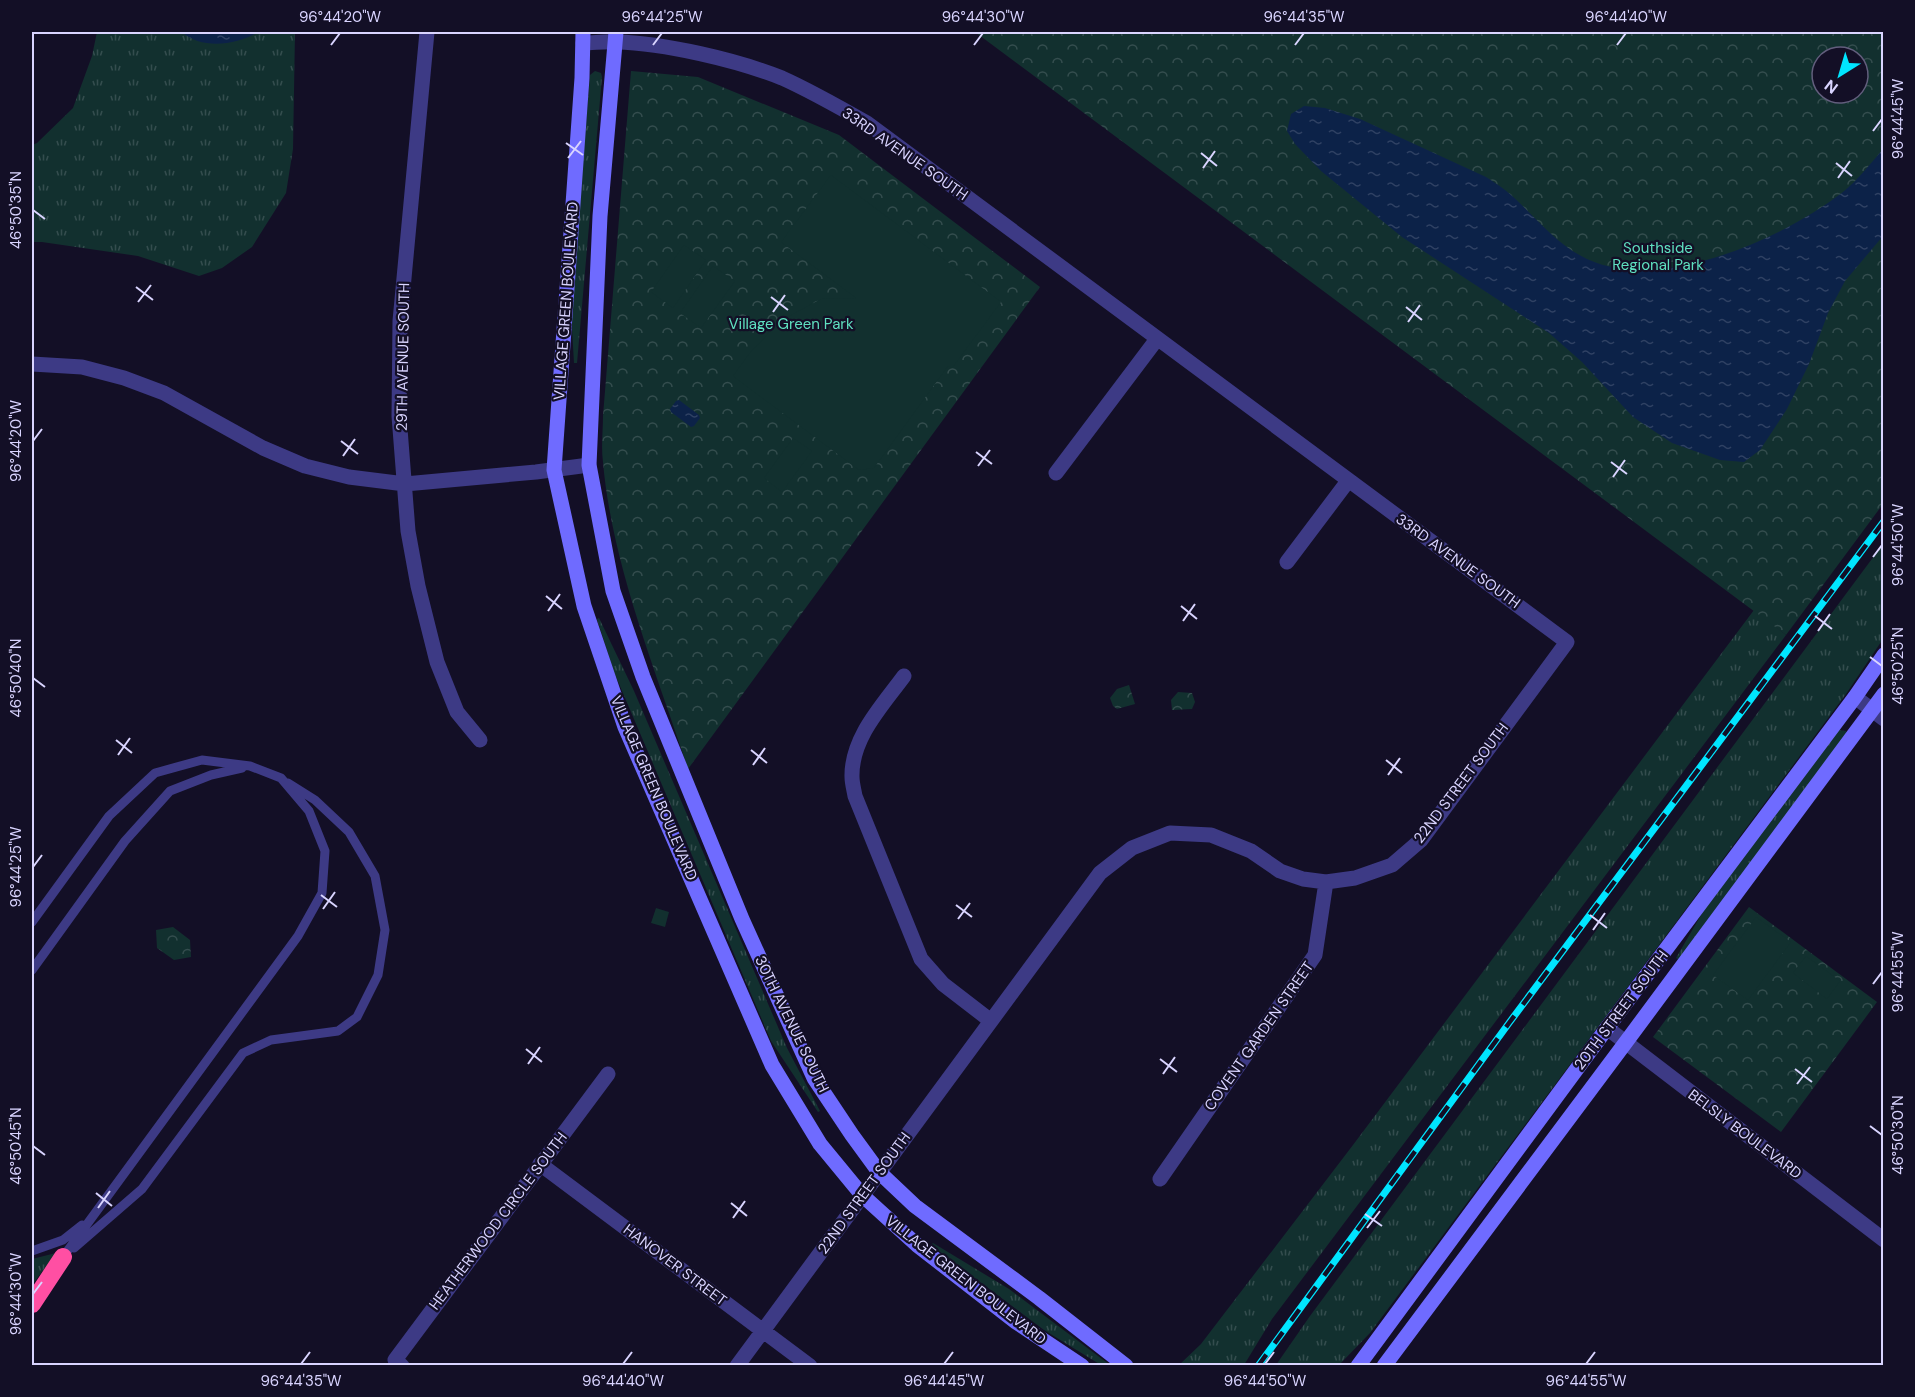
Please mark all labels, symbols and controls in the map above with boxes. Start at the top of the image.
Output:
text: 96°44'20"W [299,7,382,27]
text: 96°44'25"W [621,7,703,27]
text: 96°44'30"W [942,7,1025,27]
text: 96°44'35"W [1263,7,1345,27]
text: 96°44'40"W [1585,7,1667,27]
north arrow [1810,45,1870,105]
text: N [1820,75,1842,98]
text: 96°44'45"W [1888,78,1908,159]
street label: 33RD AVENUE SOUTH [838,103,972,205]
text: 46°50'35"N [6,171,26,249]
street label: VILLAGE GREEN BOULEVARD [549,201,583,401]
park label: Southside Regional Park [1612,238,1704,275]
street label: 29TH AVENUE SOUTH [392,283,414,431]
park label: Village Green Park [729,314,854,334]
text: 96°44'20"W [6,399,26,482]
text: 96°44'50"W [1888,503,1908,586]
street label: 33RD AVENUE SOUTH [1392,509,1524,613]
text: 46°50'25"N [1888,627,1908,705]
text: 46°50'40"N [6,639,26,717]
street label: VILLAGE GREEN BOULEVARD [606,693,702,883]
street label: 22ND STREET SOUTH [1409,719,1513,847]
text: 96°44'25"W [6,826,26,908]
text: 96°44'55"W [1888,931,1908,1013]
street label: 20TH STREET SOUTH [1569,946,1673,1074]
street label: 30TH AVENUE SOUTH [750,952,834,1096]
street label: COVENT GARDEN STREET [1200,957,1318,1115]
street label: BELSLY BOULEVARD [1684,1085,1806,1183]
text: 46°50'30"N [1888,1095,1908,1175]
text: 46°50'45"N [6,1107,26,1185]
street label: HEATHERWOOD CIRCLE SOUTH [424,1128,572,1314]
street label: 22ND STREET SOUTH [813,1128,915,1258]
street label: VILLAGE GREEN BOULEVARD [882,1211,1050,1349]
street label: HANOVER STREET [619,1220,731,1310]
text: 96°44'30"W [6,1252,26,1335]
text: 96°44'35"W [260,1371,342,1391]
text: 96°44'40"W [582,1371,664,1391]
text: 96°44'45"W [904,1371,985,1391]
text: 96°44'50"W [1224,1371,1307,1391]
text: 96°44'55"W [1545,1371,1627,1391]

